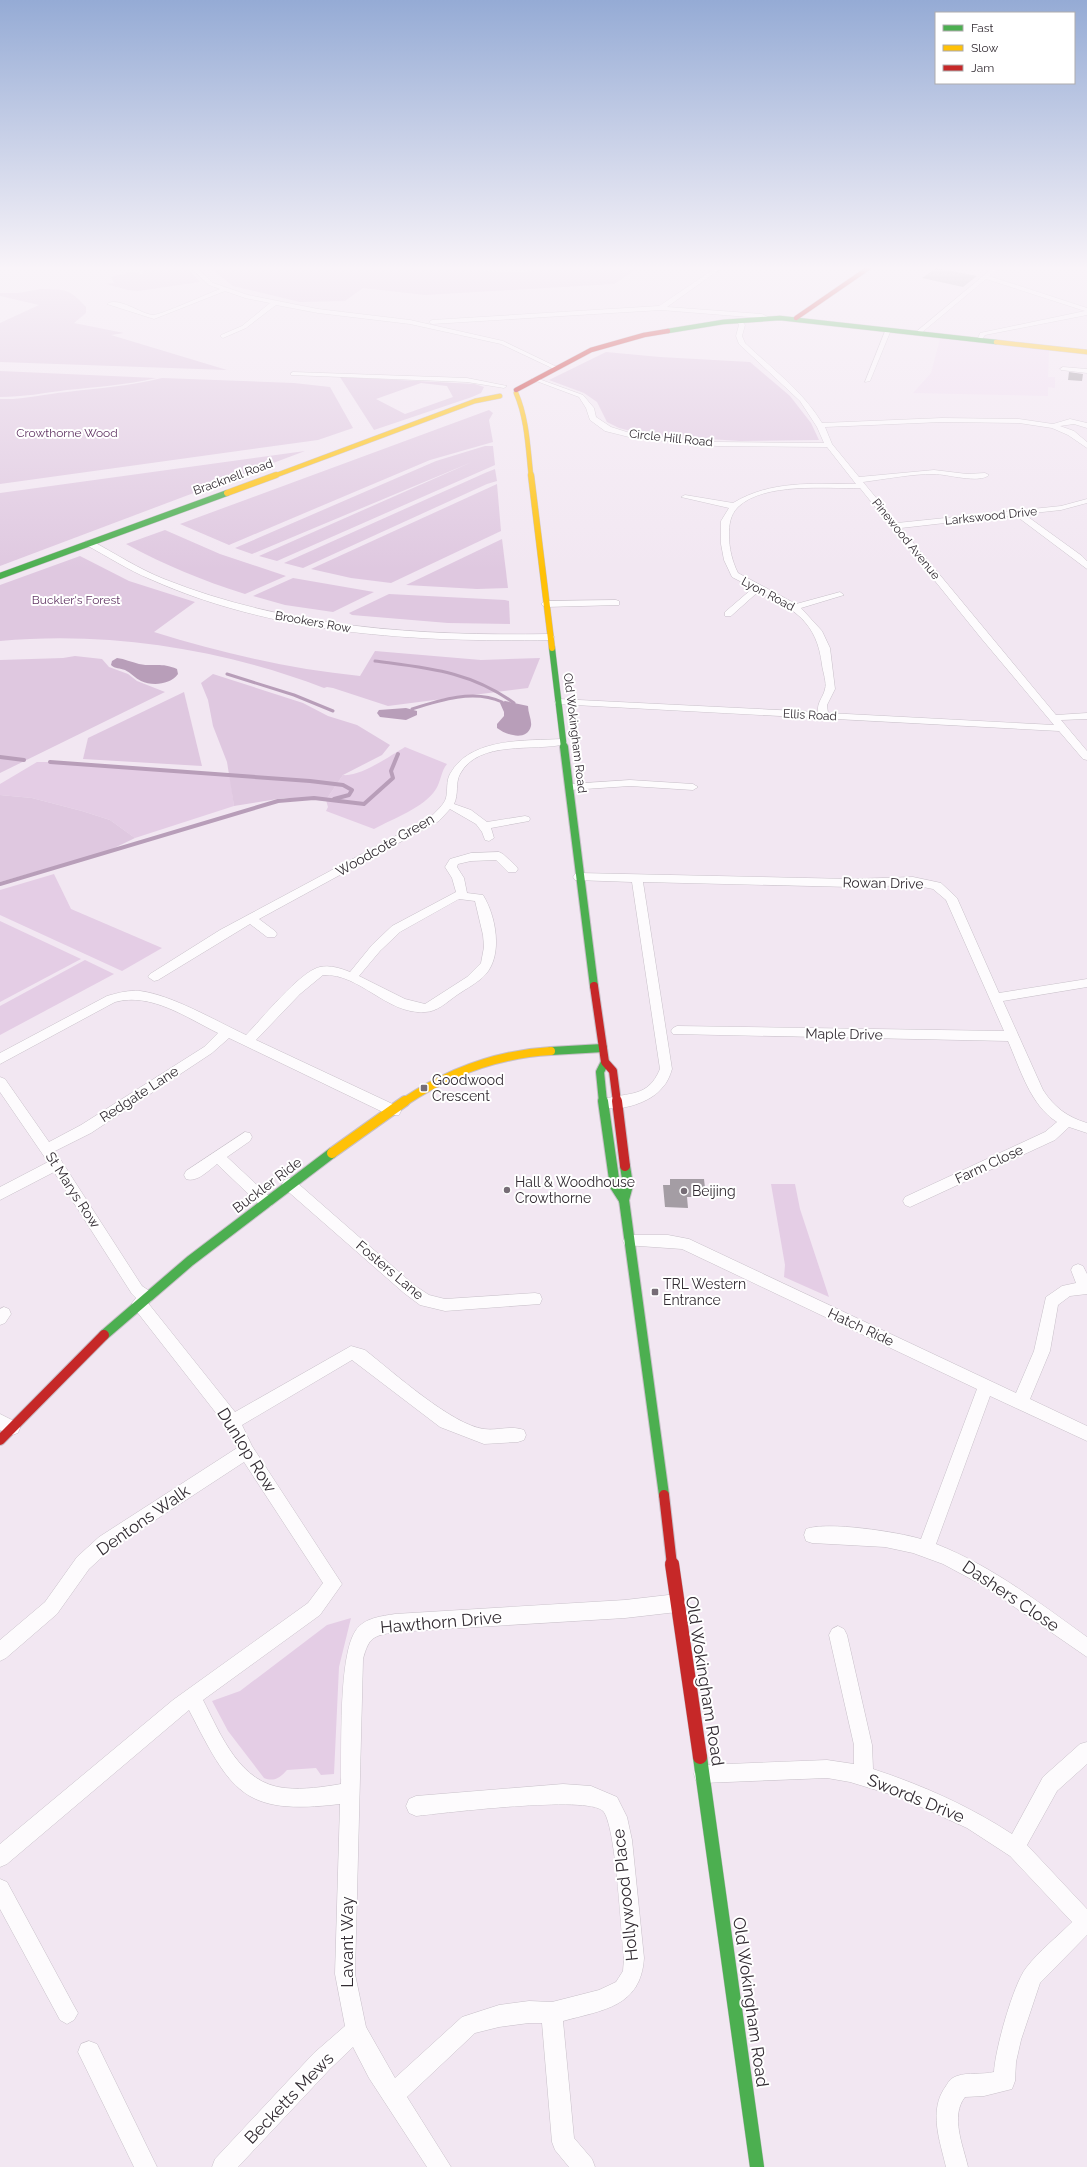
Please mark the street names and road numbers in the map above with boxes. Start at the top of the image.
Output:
street label: Circle Hill Road [628,427,714,449]
street label: Bracknell Road [191,456,275,498]
street label: Pinewood Avenue [869,496,943,582]
street label: Larkswood Drive [944,504,1038,528]
street label: Lyon Road [739,574,797,614]
street label: Brookers Row [274,608,352,636]
street label: Old Wokingham Road [561,672,589,794]
street label: Ellis Road [783,707,837,723]
street label: Woodcote Green [333,810,437,880]
street label: Rowan Drive [842,874,924,892]
street label: Maple Drive [805,1025,883,1043]
street label: Redgate Lane [97,1063,181,1125]
street label: Farm Close [953,1141,1025,1187]
street label: St Marys Row [42,1149,104,1232]
street label: Buckler Ride [229,1154,305,1216]
street label: Fosters Lane [353,1237,427,1303]
street label: Hatch Ride [826,1305,896,1349]
street label: Dunlop Row [213,1404,281,1496]
street label: Dentons Walk [93,1480,193,1560]
street label: Dashers Close [959,1556,1063,1636]
street label: Old Wokingham Road [682,1595,728,1767]
street label: Hawthorn Drive [379,1607,503,1637]
street label: Swords Drive [864,1769,968,1827]
street label: Hollywood Place [608,1828,642,1962]
street label: Lavant Way [337,1896,357,1988]
street label: Old Wokingham Road [729,1916,773,2088]
street label: Becketts Mews [240,2048,338,2148]

